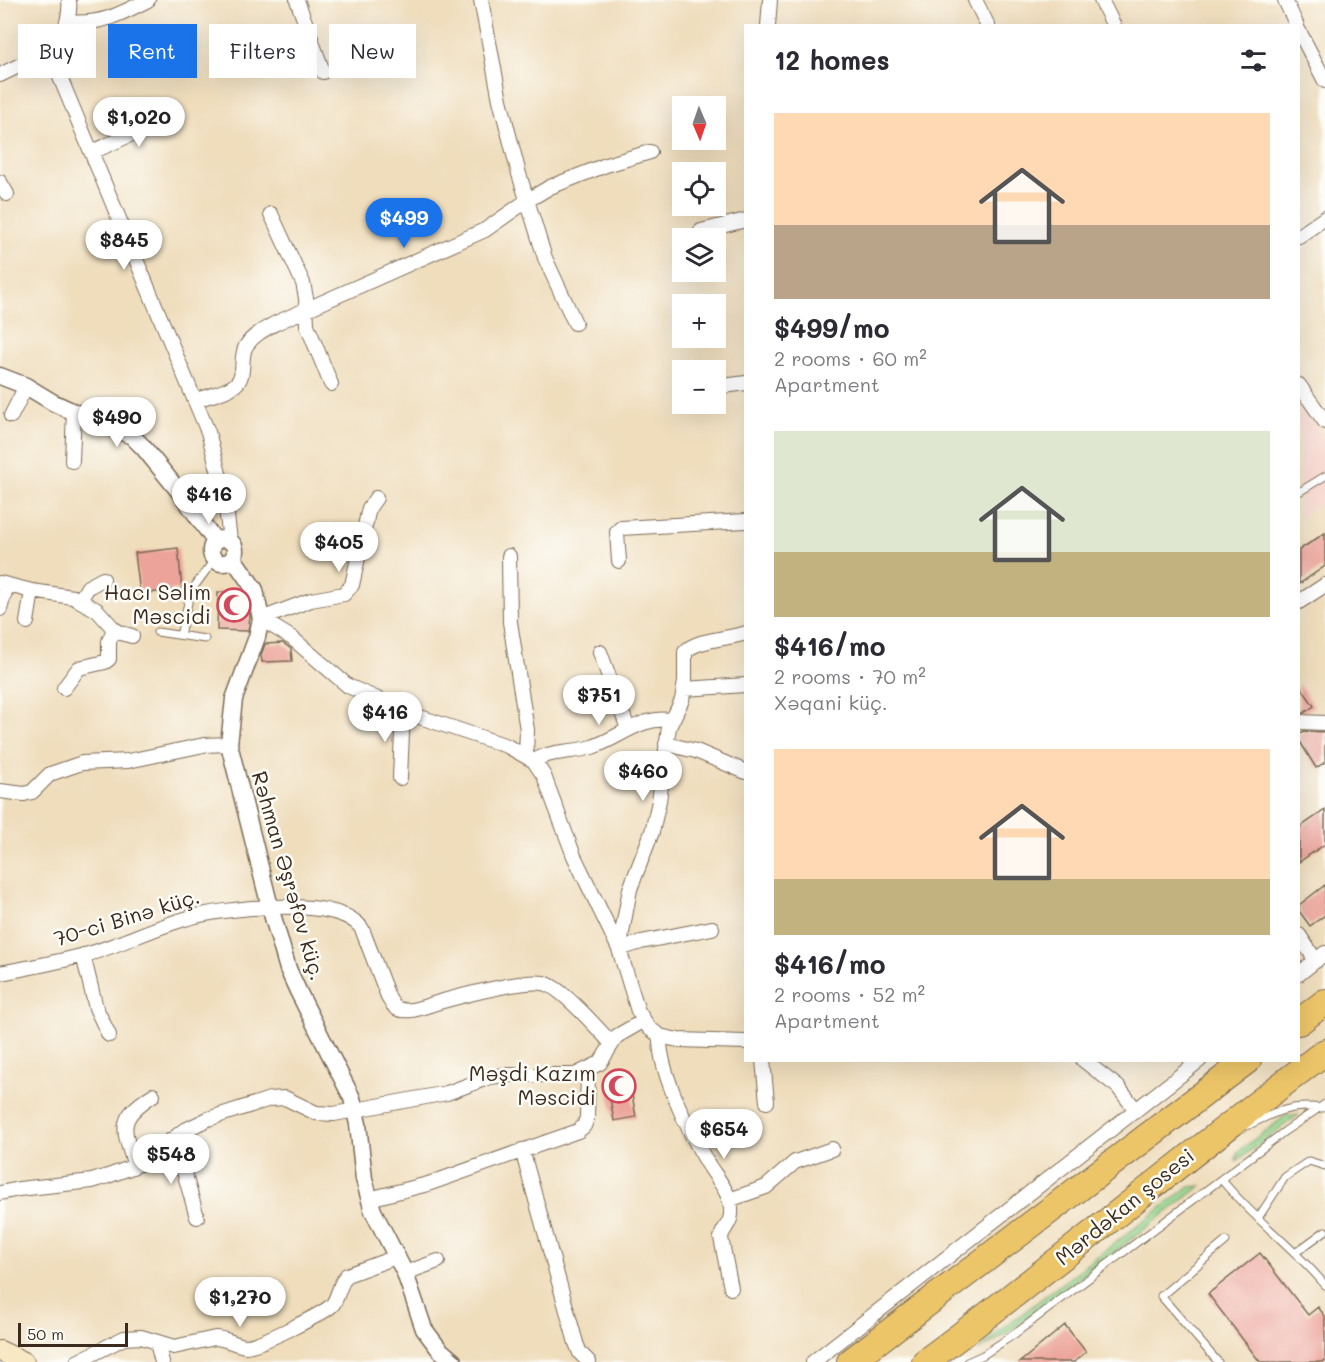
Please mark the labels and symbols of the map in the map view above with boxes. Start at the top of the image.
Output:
north arrow [672,96,726,150]
pin: $1,020 [90,97,188,148]
pin: $499 [368,198,440,249]
pin: $845 [88,220,160,271]
pin: $490 [81,397,153,448]
pin: $416 [173,474,245,525]
pin: $405 [303,522,375,573]
place label: Hacı Səlim Məscidi [104,578,211,629]
mosque icon: Hacı Səlim Məscidi [216,587,252,623]
pin: $751 [563,675,635,726]
pin: $416 [349,692,421,743]
pin: $460 [607,751,679,802]
street label: Rəhman Əşrəfov küç. [247,768,332,983]
street label: 70-ci Binə küç. [50,882,203,952]
place label: Məşdi Kazım Məscidi [469,1059,596,1110]
mosque icon: Məşdi Kazım Məscidi [601,1068,637,1104]
pin: $654 [688,1109,760,1160]
pin: $548 [135,1134,207,1185]
street label: Mərdəkan şosesi [1049,1141,1199,1270]
pin: $1,270 [191,1277,289,1328]
scale bar [18,1320,128,1348]

